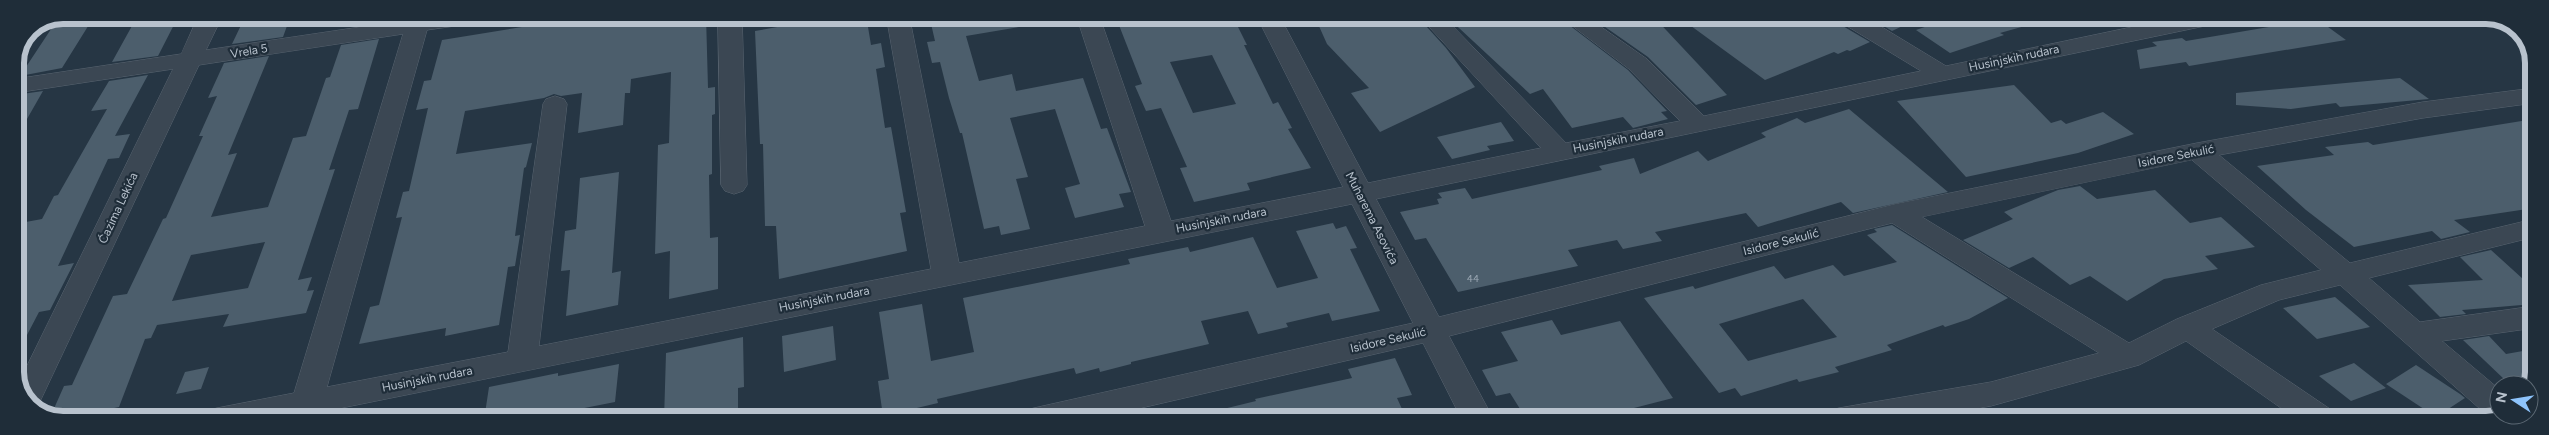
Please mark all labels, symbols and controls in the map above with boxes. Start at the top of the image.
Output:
street label: Vrela 5 [229,41,269,61]
street label: Husinjskih rudara [1968,42,2060,74]
street label: Husinjskih rudara [1572,124,1664,156]
street label: Isidore Sekulić [2137,142,2216,170]
street label: Muharema Asovića [1343,169,1401,267]
street label: Ćazima Lekića [95,170,141,246]
street label: Husinjskih rudara [1175,204,1267,236]
street label: Isidore Sekulić [1742,226,1821,258]
house number: 44 [1467,272,1479,285]
street label: Husinjskih rudara [778,283,870,315]
street label: Isidore Sekulić [1349,324,1428,356]
street label: Husinjskih rudara [381,363,473,395]
north arrow [2489,375,2539,425]
text: N [2492,390,2511,404]

